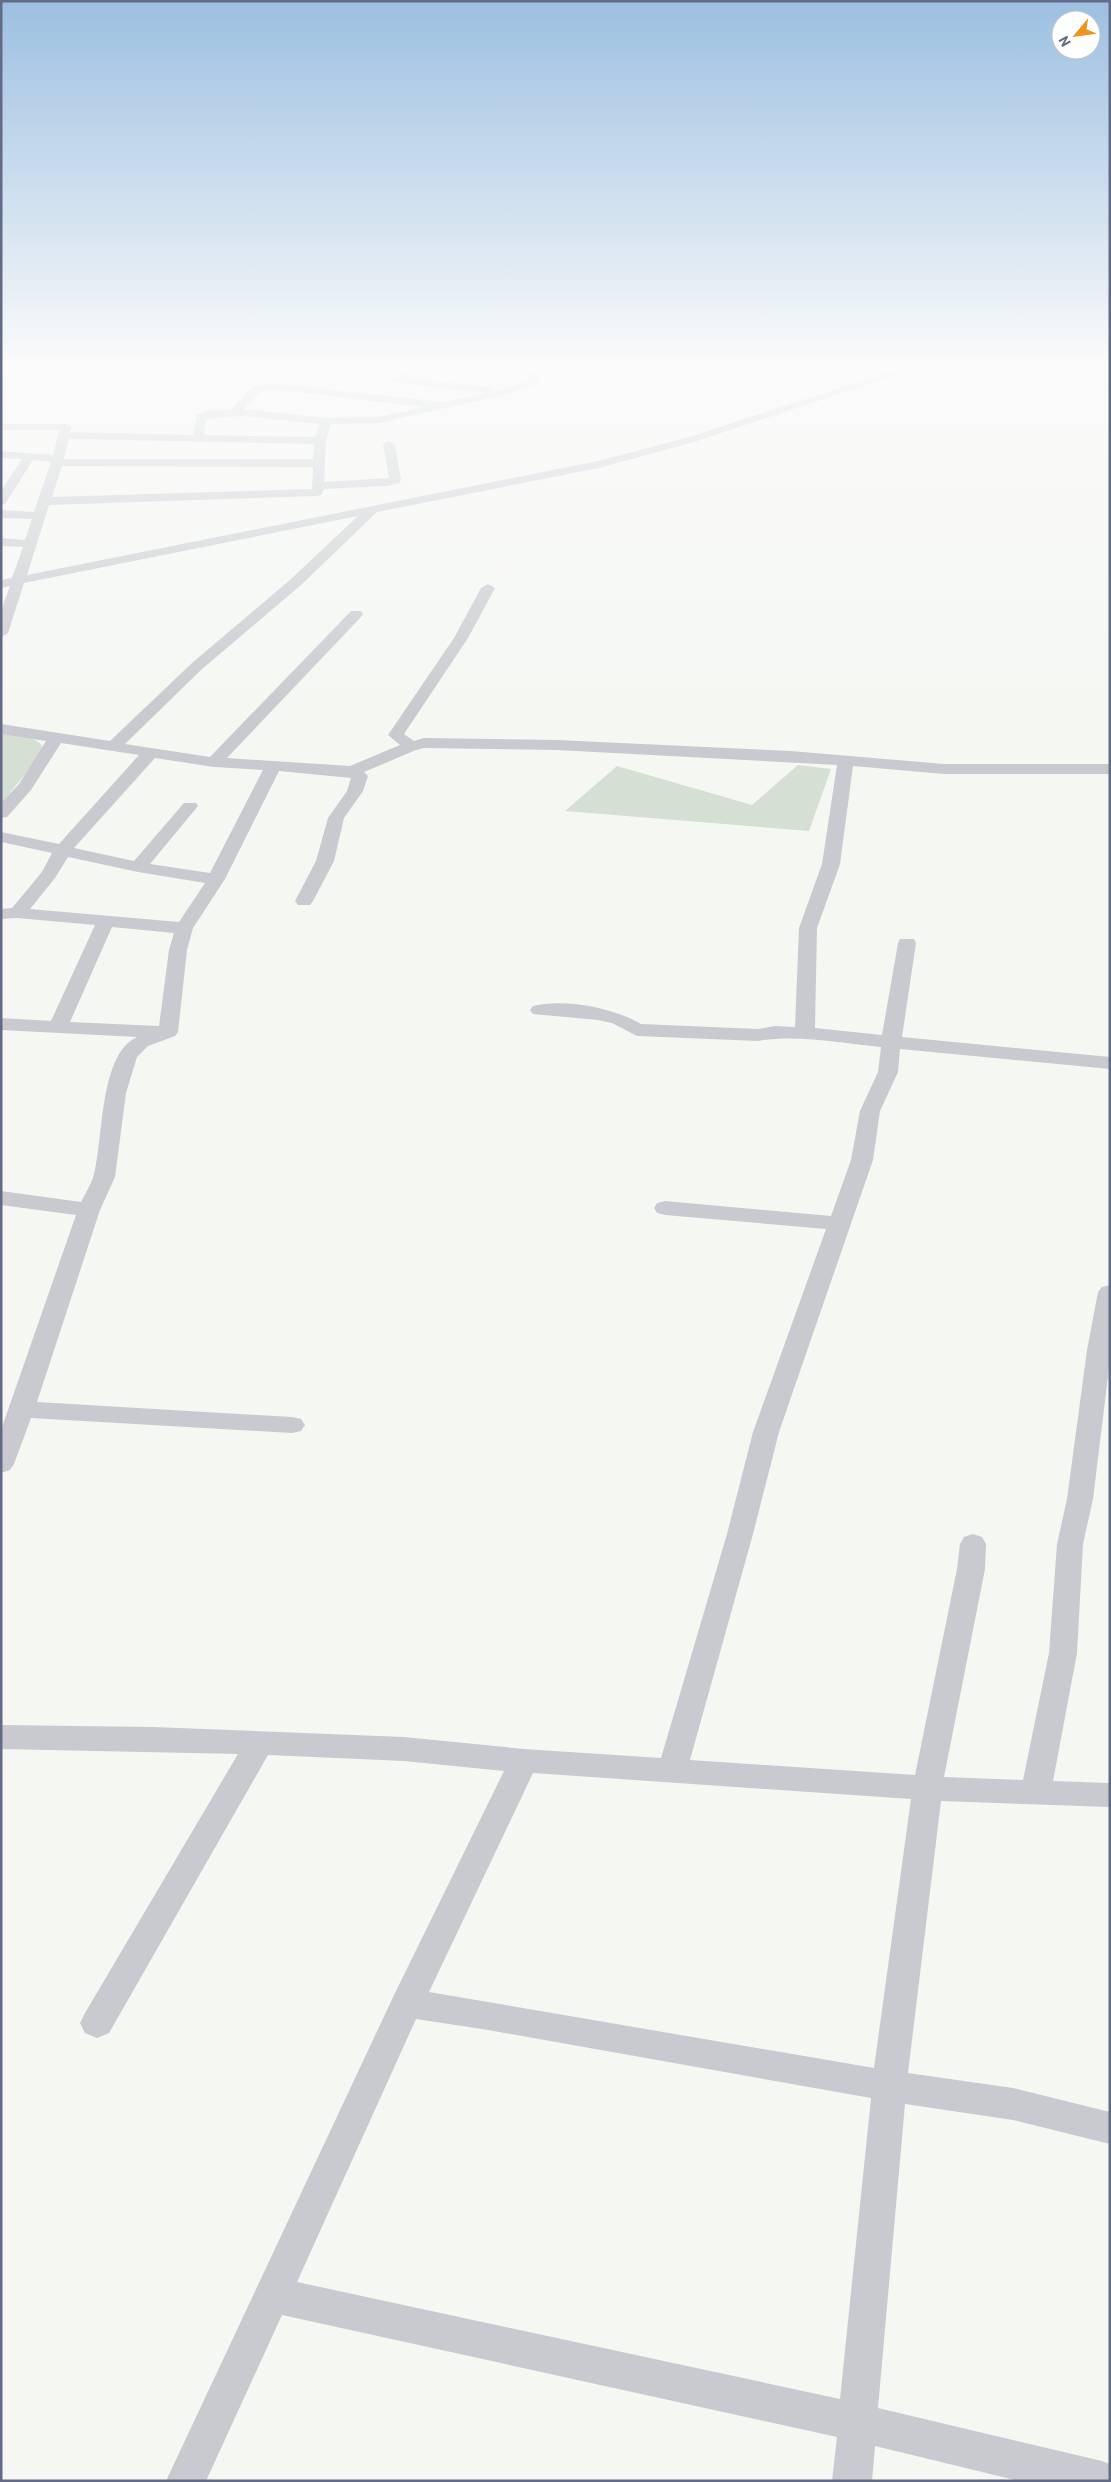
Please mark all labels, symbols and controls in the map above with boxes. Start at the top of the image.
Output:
north arrow [1051,10,1101,60]
text: N [1055,33,1074,50]

